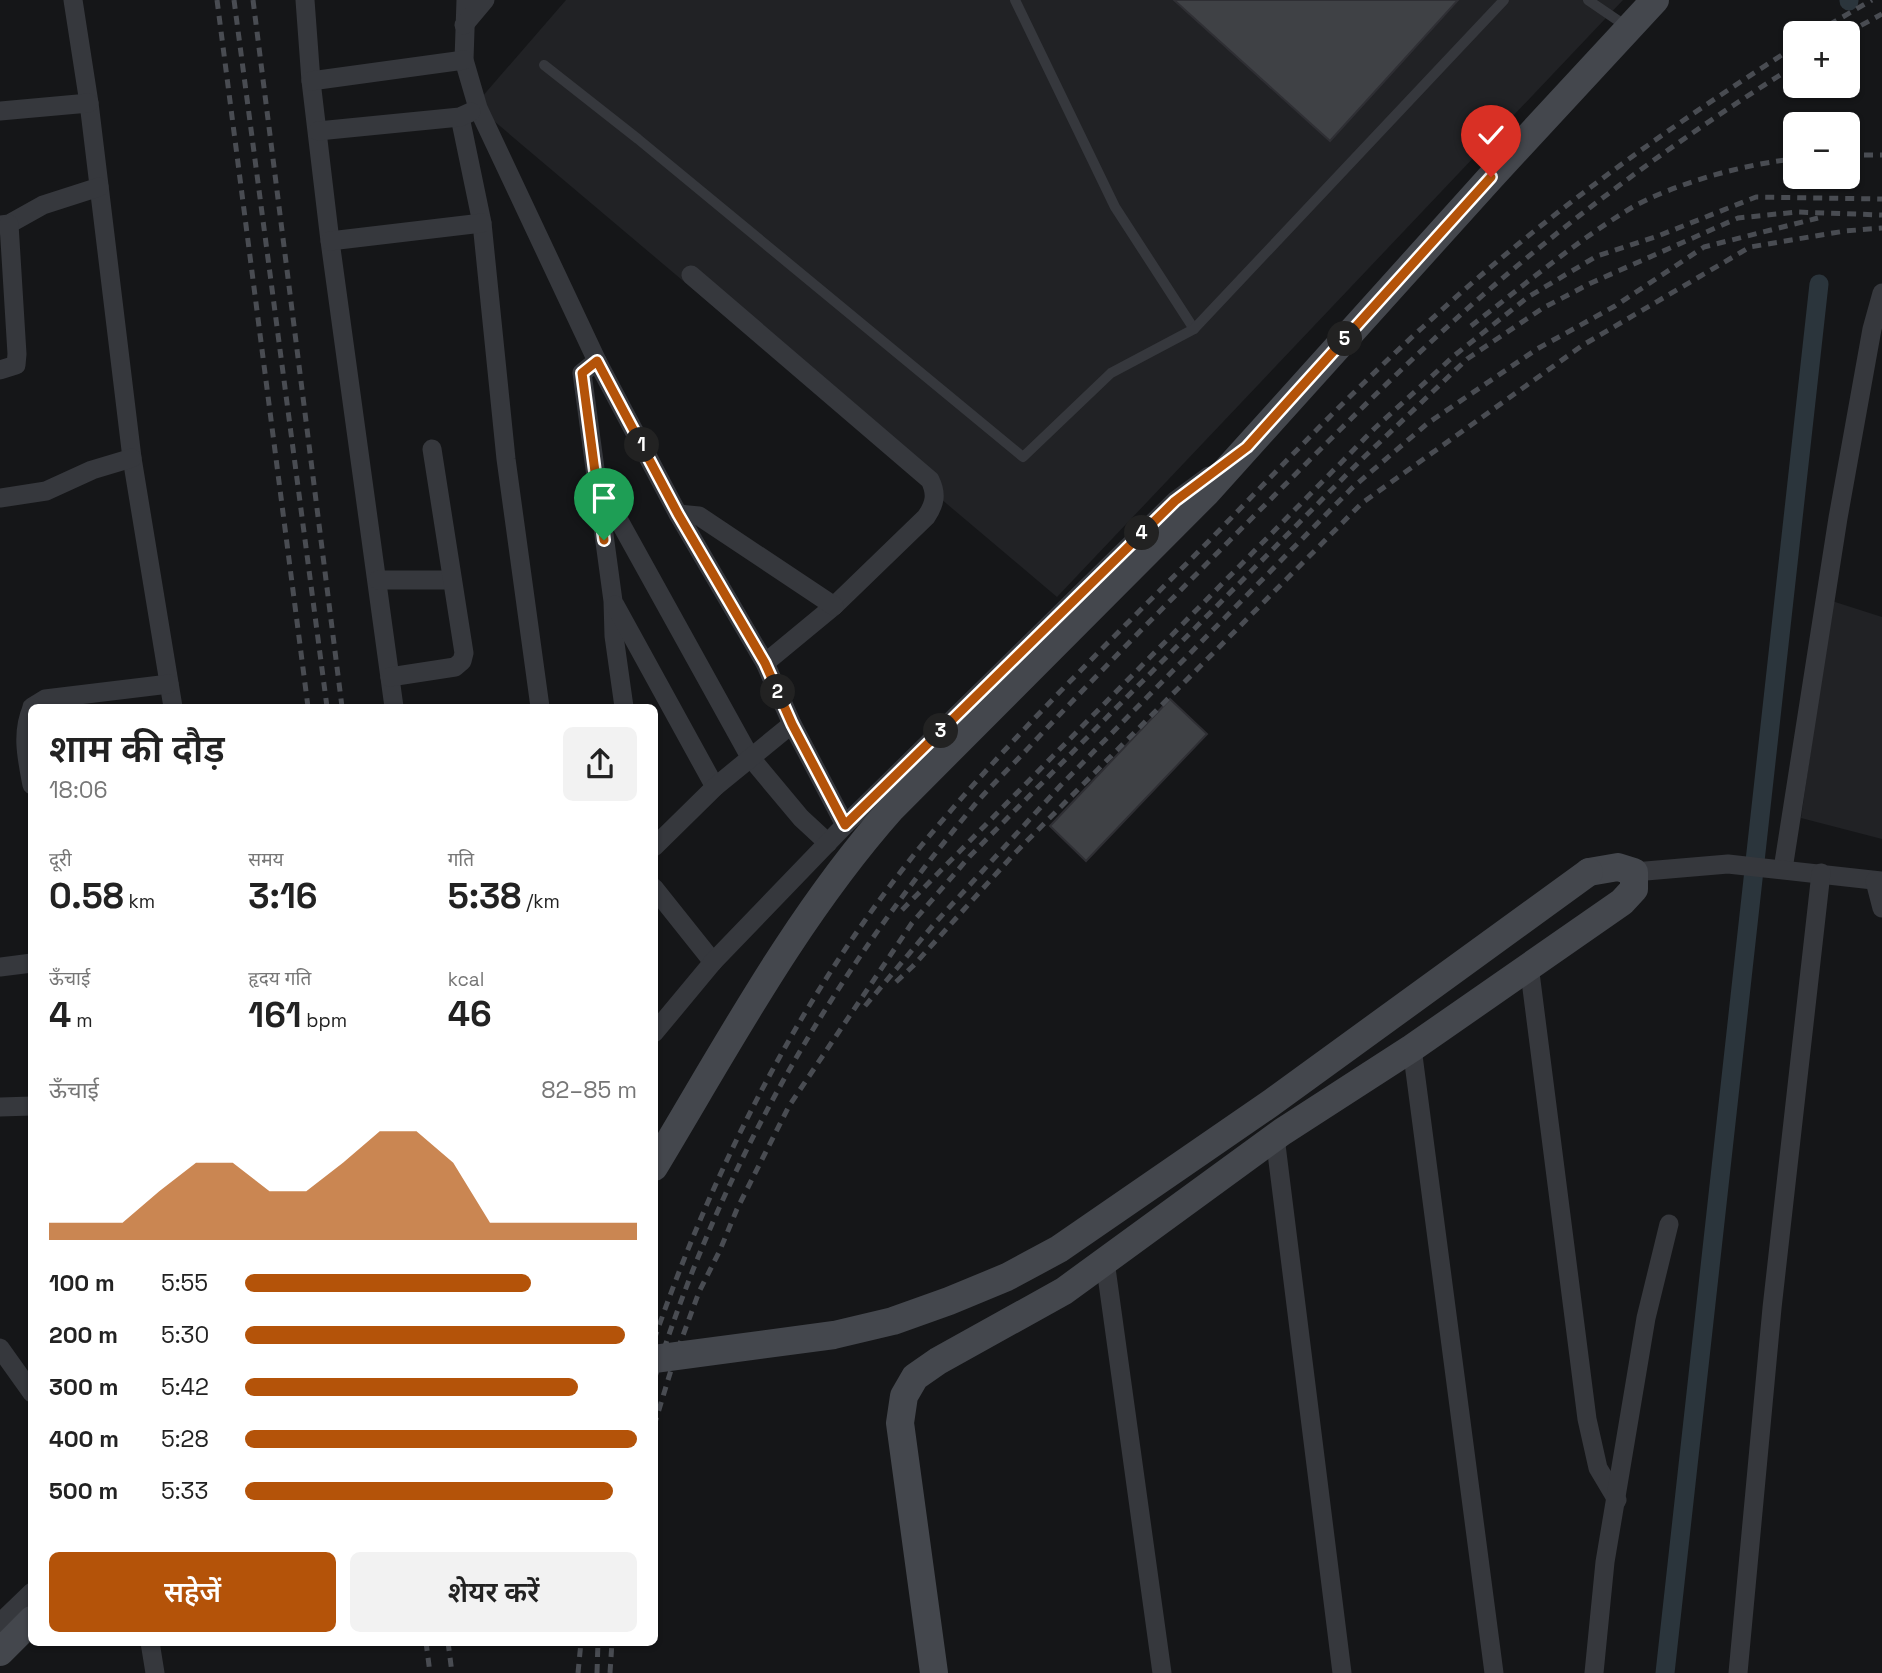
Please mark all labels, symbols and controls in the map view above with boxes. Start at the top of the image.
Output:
map controls [1783,21,1860,189]
button: + [1783,21,1860,98]
pin [1461,105,1521,177]
button: − [1783,112,1860,189]
icon: check [1472,116,1510,154]
pin: 5 [1328,322,1362,356]
text: 5 [1339,326,1350,351]
pin: 1 [624,428,660,462]
text: 1 [637,432,646,457]
pin [574,468,634,540]
icon: arrive [585,479,623,517]
pin: 4 [1124,516,1160,550]
text: 4 [1135,520,1148,545]
pin: 2 [760,674,796,710]
text: 2 [772,679,783,704]
pin: 3 [923,714,958,748]
text: 3 [935,718,946,743]
text: शाम की दौड़ [49,725,225,773]
button: share [563,727,637,801]
text: 18:06 [49,775,108,805]
text: दूरी [49,847,72,872]
text: समय [248,847,284,872]
text: गति [448,847,474,872]
text: 0.58 [49,874,124,918]
text: 3:16 [248,874,318,918]
text: 5:38 [448,874,521,918]
text: km [124,889,155,914]
text: /km [521,889,560,914]
text: ऊँचाई [49,966,90,991]
text: हृदय गति [248,966,311,991]
text: kcal [448,967,484,992]
text: 46 [448,992,492,1036]
text: 4 [49,993,71,1037]
text: 161 [248,993,301,1037]
text: m [71,1008,93,1033]
text: bpm [301,1008,347,1033]
text: ऊँचाई [49,1075,99,1105]
text: 82–85 m [541,1075,637,1105]
text: 100 m [49,1268,115,1298]
text: 5:55 [161,1268,208,1298]
text: 200 m [49,1320,118,1350]
text: 5:30 [161,1320,209,1350]
text: 300 m [49,1372,118,1402]
text: 5:42 [161,1372,209,1402]
text: 400 m [49,1424,119,1454]
text: 5:28 [161,1424,209,1454]
text: 500 m [49,1476,118,1506]
text: 5:33 [161,1476,208,1506]
button: सहेजें [49,1552,336,1632]
button: शेयर करें [350,1552,637,1632]

